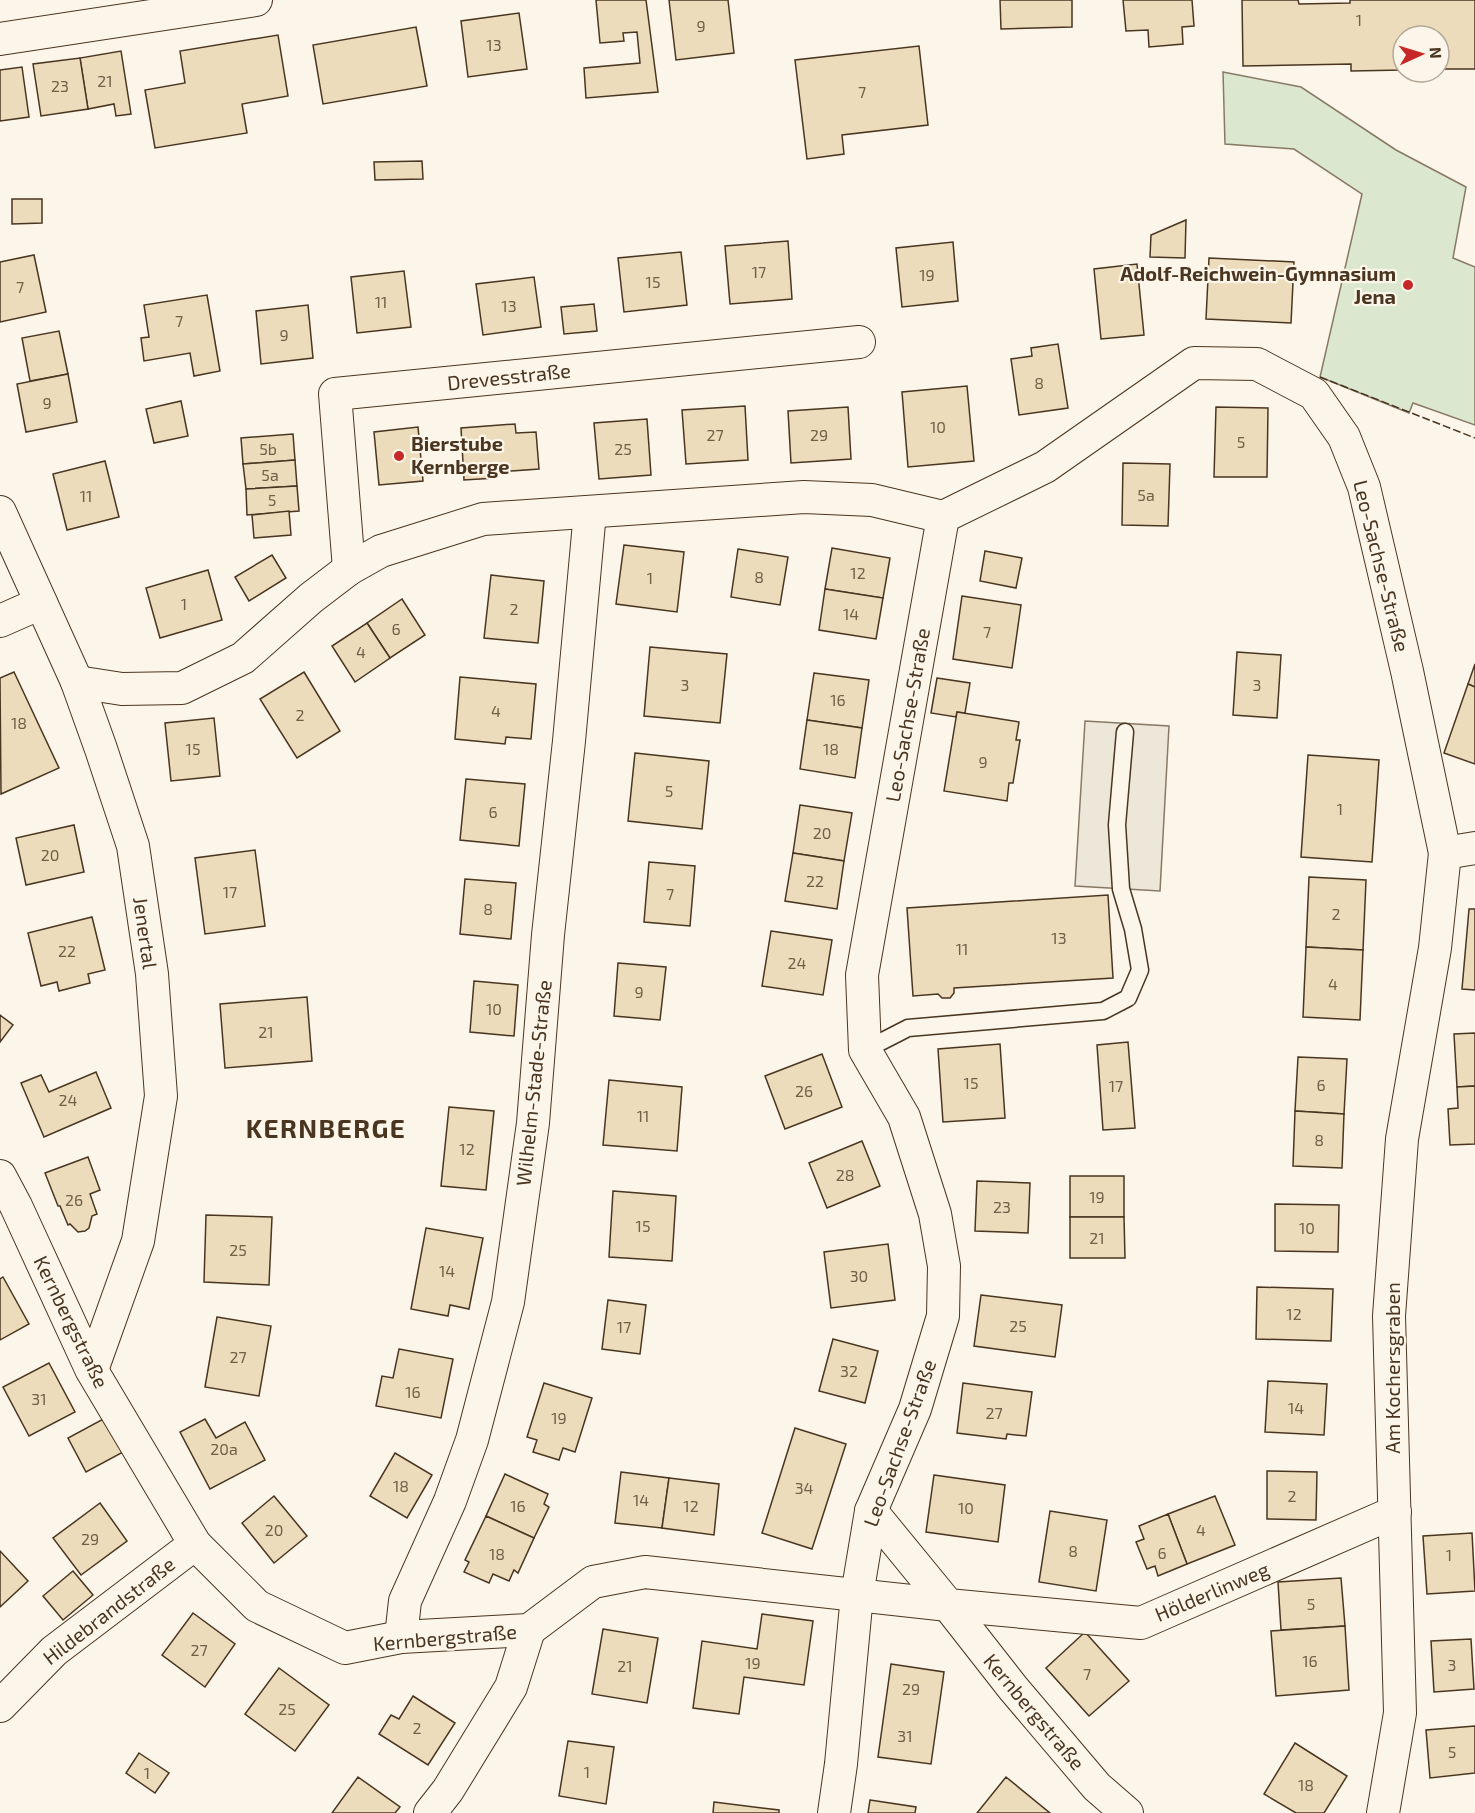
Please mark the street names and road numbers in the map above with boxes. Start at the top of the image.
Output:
street label: Drevesstraße [446,358,572,394]
street label: Leo-Sachse-Straße [1349,477,1415,654]
street label: Leo-Sachse-Straße [880,626,934,804]
street label: Jenertal [129,895,163,970]
street label: Wilhelm-Stade-Straße [510,979,556,1187]
street label: Kernbergstraße [30,1251,114,1392]
street label: Am Kochersgraben [1380,1282,1404,1454]
street label: Leo-Sachse-Straße [858,1356,940,1530]
street label: Hildebrandstraße [38,1551,179,1669]
street label: Hölderlinweg [1151,1556,1272,1626]
street label: Kernbergstraße [372,1619,518,1655]
street label: Kernbergstraße [979,1648,1090,1774]

